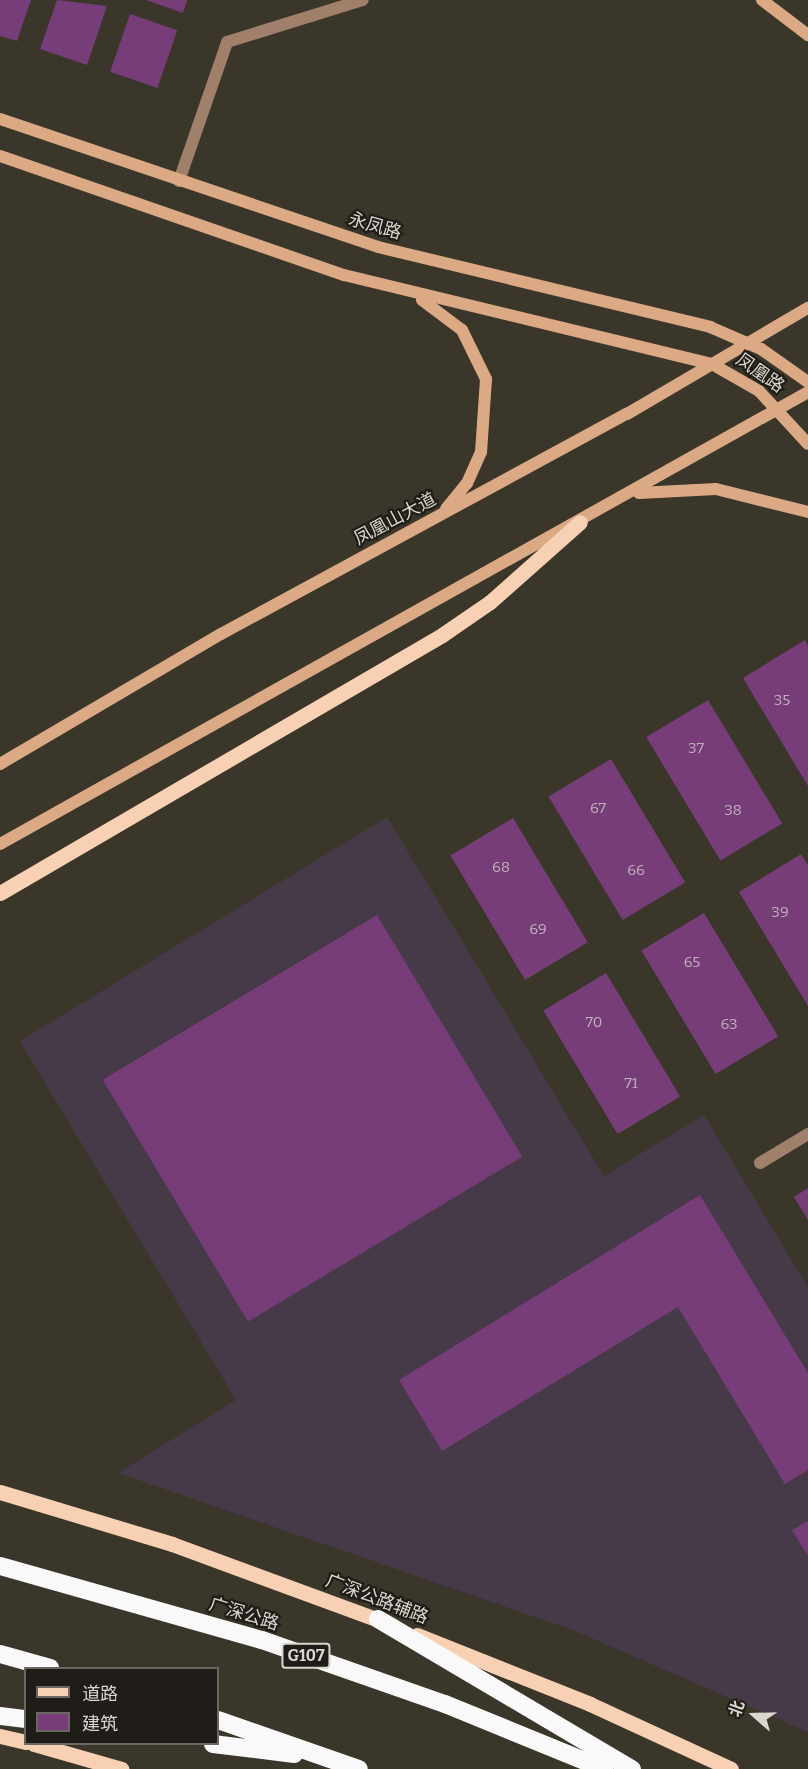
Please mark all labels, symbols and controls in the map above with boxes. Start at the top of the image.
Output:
street label: 永凤路 [346,208,404,244]
street label: 凤凰路 [732,349,788,397]
street label: 凤凰山大道 [350,488,440,550]
house number: 35 [774,692,790,710]
house number: 37 [688,740,704,758]
house number: 67 [590,800,606,818]
house number: 38 [724,802,742,820]
house number: 68 [492,859,510,877]
house number: 66 [627,862,645,880]
house number: 39 [771,904,789,922]
house number: 69 [529,921,547,939]
house number: 65 [684,954,700,972]
house number: 70 [586,1014,602,1032]
house number: 63 [720,1016,738,1034]
house number: 71 [624,1075,638,1093]
street label: 广深公路辅路 [323,1570,431,1628]
street label: 广深公路 [206,1593,282,1635]
road number: G107 [280,1643,332,1669]
legend [24,1667,219,1745]
text: 道路 [82,1683,118,1705]
north arrow [724,1685,784,1745]
text: 北 [725,1698,748,1719]
text: 建筑 [82,1713,118,1735]

